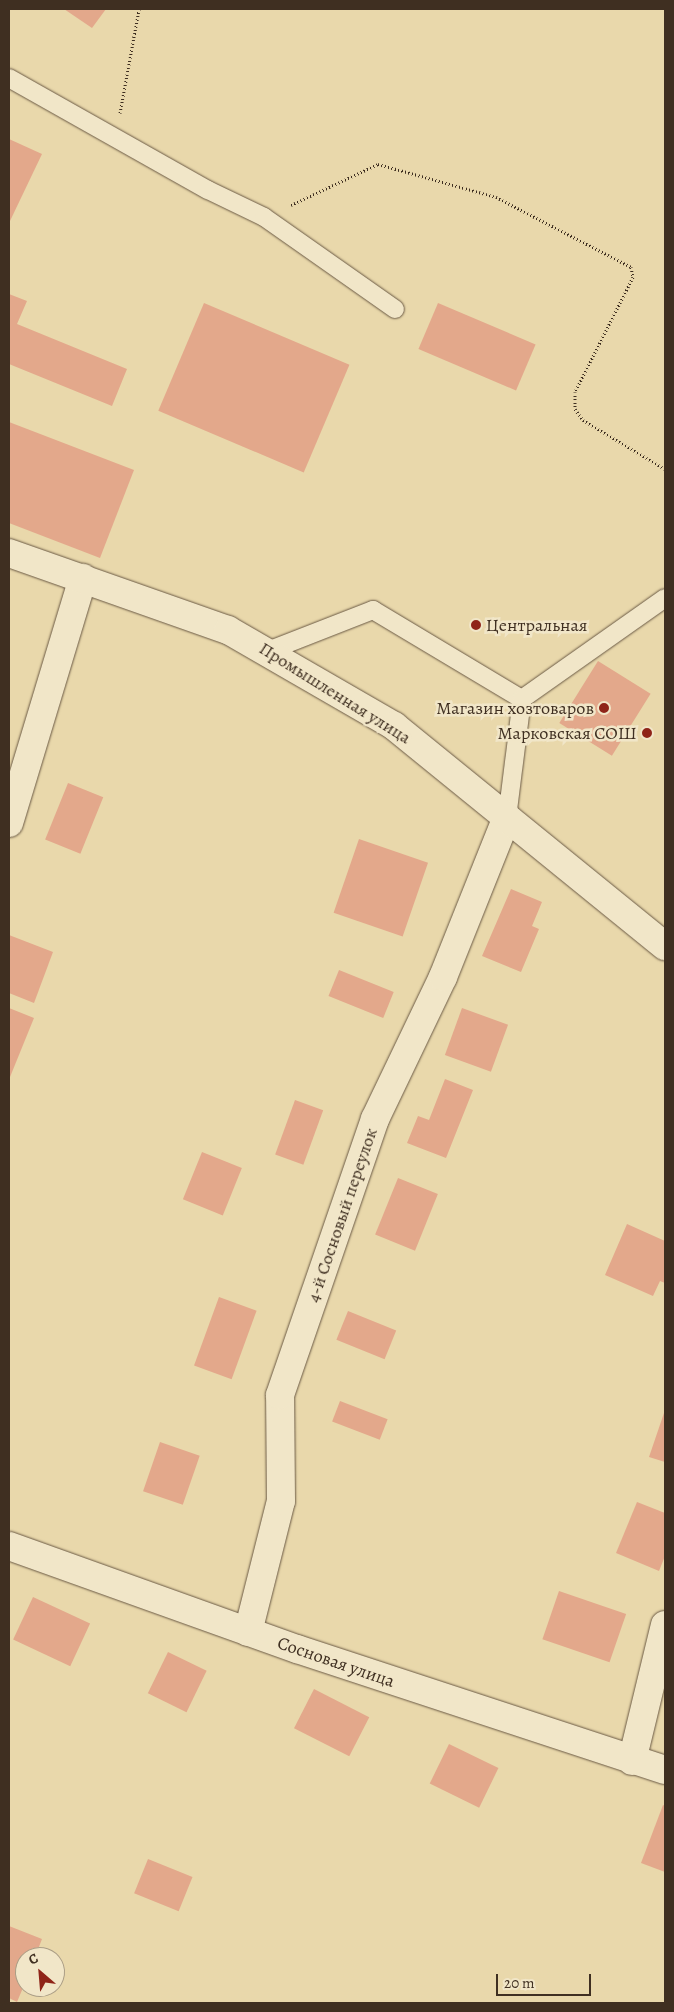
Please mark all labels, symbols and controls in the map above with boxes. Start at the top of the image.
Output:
place label: Центральная [486,614,588,636]
marker: Центральная [470,619,482,631]
street label: Промышленная улица [255,638,415,748]
place label: Магазин хозтоваров [436,697,594,719]
marker: Магазин хозтоваров [598,702,610,714]
place label: Марковская СОШ [498,722,637,744]
marker: Марковская СОШ [641,727,653,739]
street label: 4-й Сосновый переулок [302,1125,382,1305]
street label: Сосновая улица [275,1632,397,1692]
north arrow [15,1947,65,1997]
text: С [25,1949,42,1970]
scale bar [499,1964,594,1996]
text: 20 m [504,1973,535,1993]

